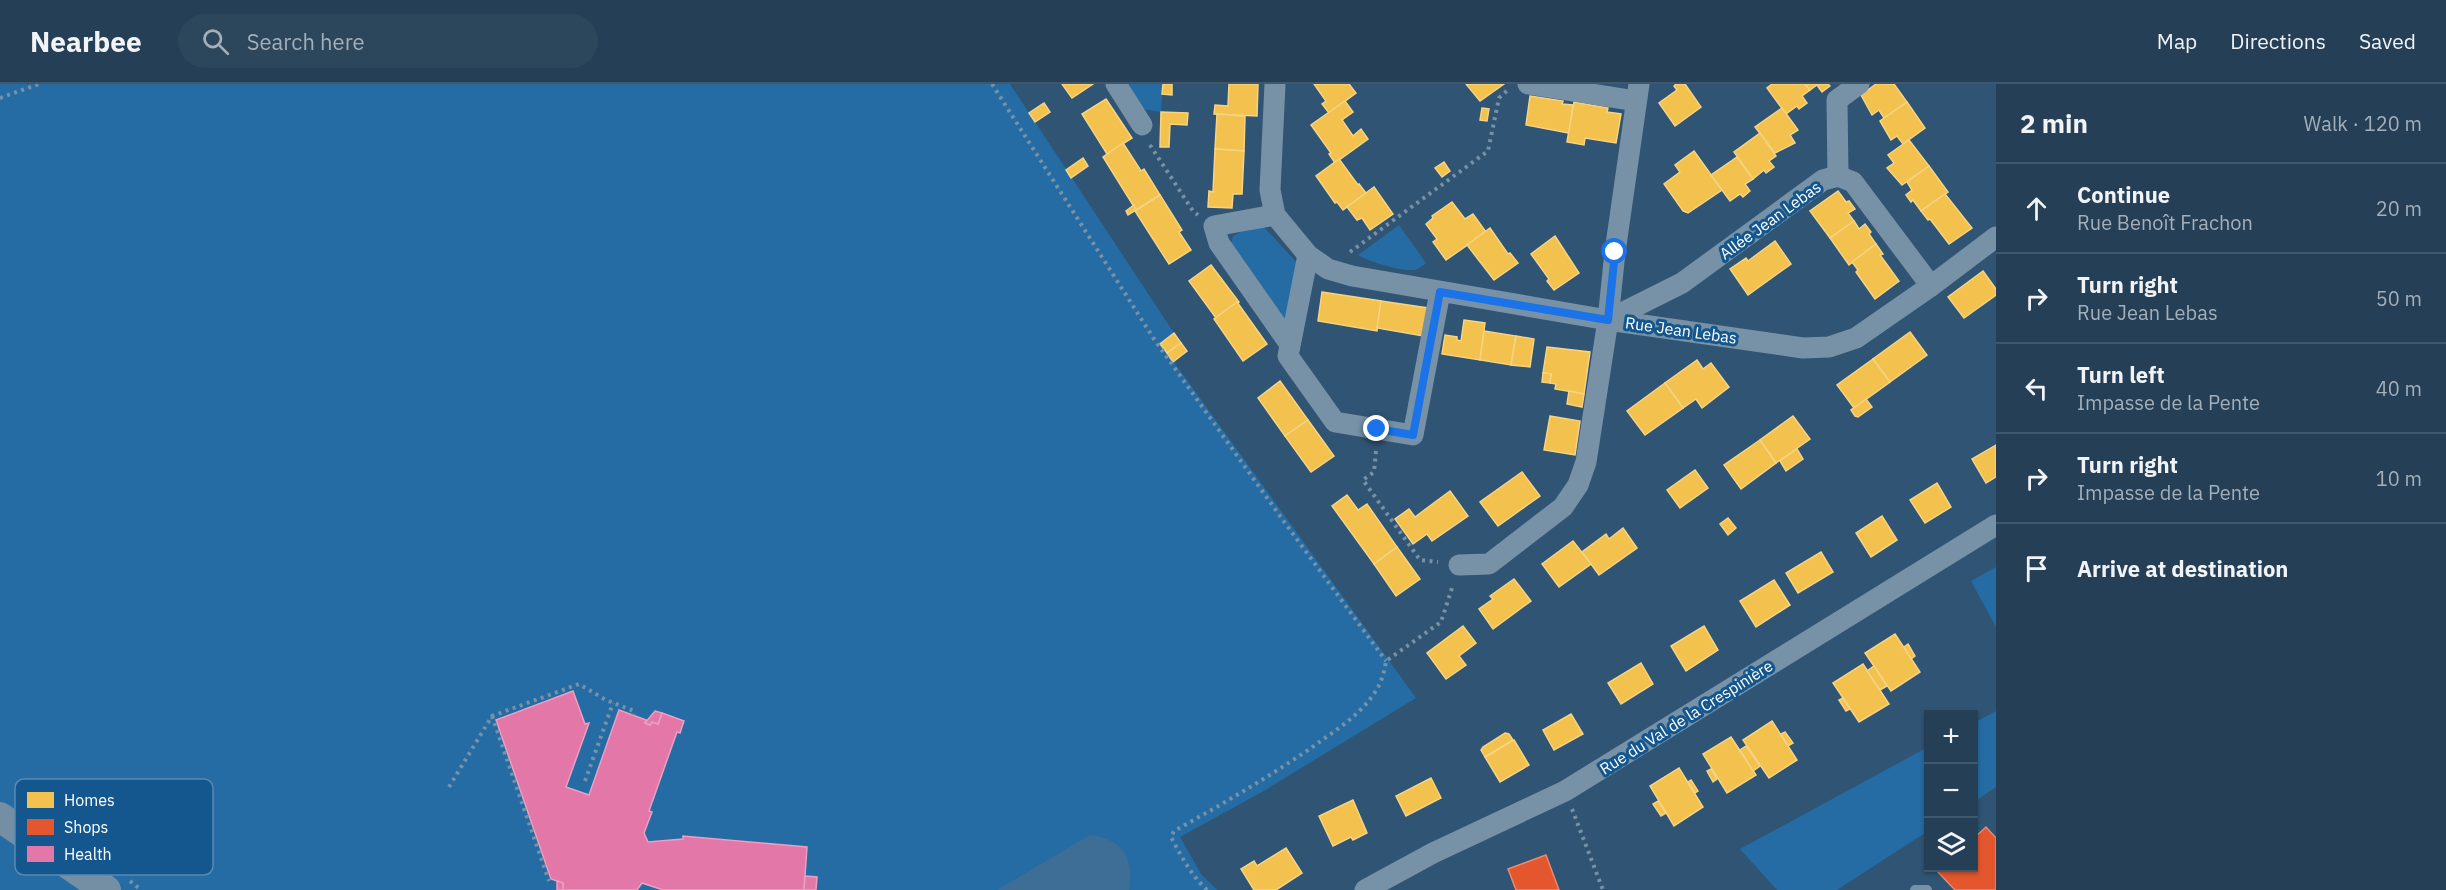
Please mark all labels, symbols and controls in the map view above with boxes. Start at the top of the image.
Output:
search box [178,14,598,68]
text: Nearbee [30,23,142,60]
icon: search [199,25,232,58]
text: Search here [247,27,365,56]
text: Map [2157,27,2197,55]
text: Directions [2230,27,2326,55]
text: Saved [2359,27,2416,55]
text: 2 min [2020,106,2088,140]
text: Walk · 120 m [2304,110,2422,137]
street label: Allée Jean Lebas [1715,176,1825,264]
text: Continue [2077,180,2170,209]
icon: ahead [2020,192,2053,225]
text: 20 m [2376,195,2422,222]
text: Rue Benoît Frachon [2077,209,2253,236]
route start [1601,238,1627,264]
text: Turn right [2077,270,2178,299]
icon: right [2020,282,2053,315]
text: 50 m [2376,285,2422,312]
text: Rue Jean Lebas [2077,299,2218,326]
street label: Rue Jean Lebas [1624,312,1738,348]
text: Turn left [2077,360,2165,389]
icon: left [2020,372,2053,405]
text: 40 m [2376,375,2422,402]
text: Impasse de la Pente [2077,389,2260,416]
route end [1363,415,1389,441]
text: Turn right [2077,450,2178,479]
icon: right [2020,462,2053,495]
text: 10 m [2376,465,2422,492]
text: Impasse de la Pente [2077,479,2260,506]
icon: arrive [2020,552,2053,585]
text: Arrive at destination [2077,554,2288,583]
street label: Rue du Val de la Crespinière [1596,655,1777,779]
map controls [1924,710,1978,872]
button: + [1924,710,1978,764]
button: − [1924,764,1978,818]
legend [15,779,213,875]
text: Homes [64,790,115,810]
text: Shops [64,817,108,837]
button: layers [1924,818,1978,872]
text: Health [64,844,112,864]

